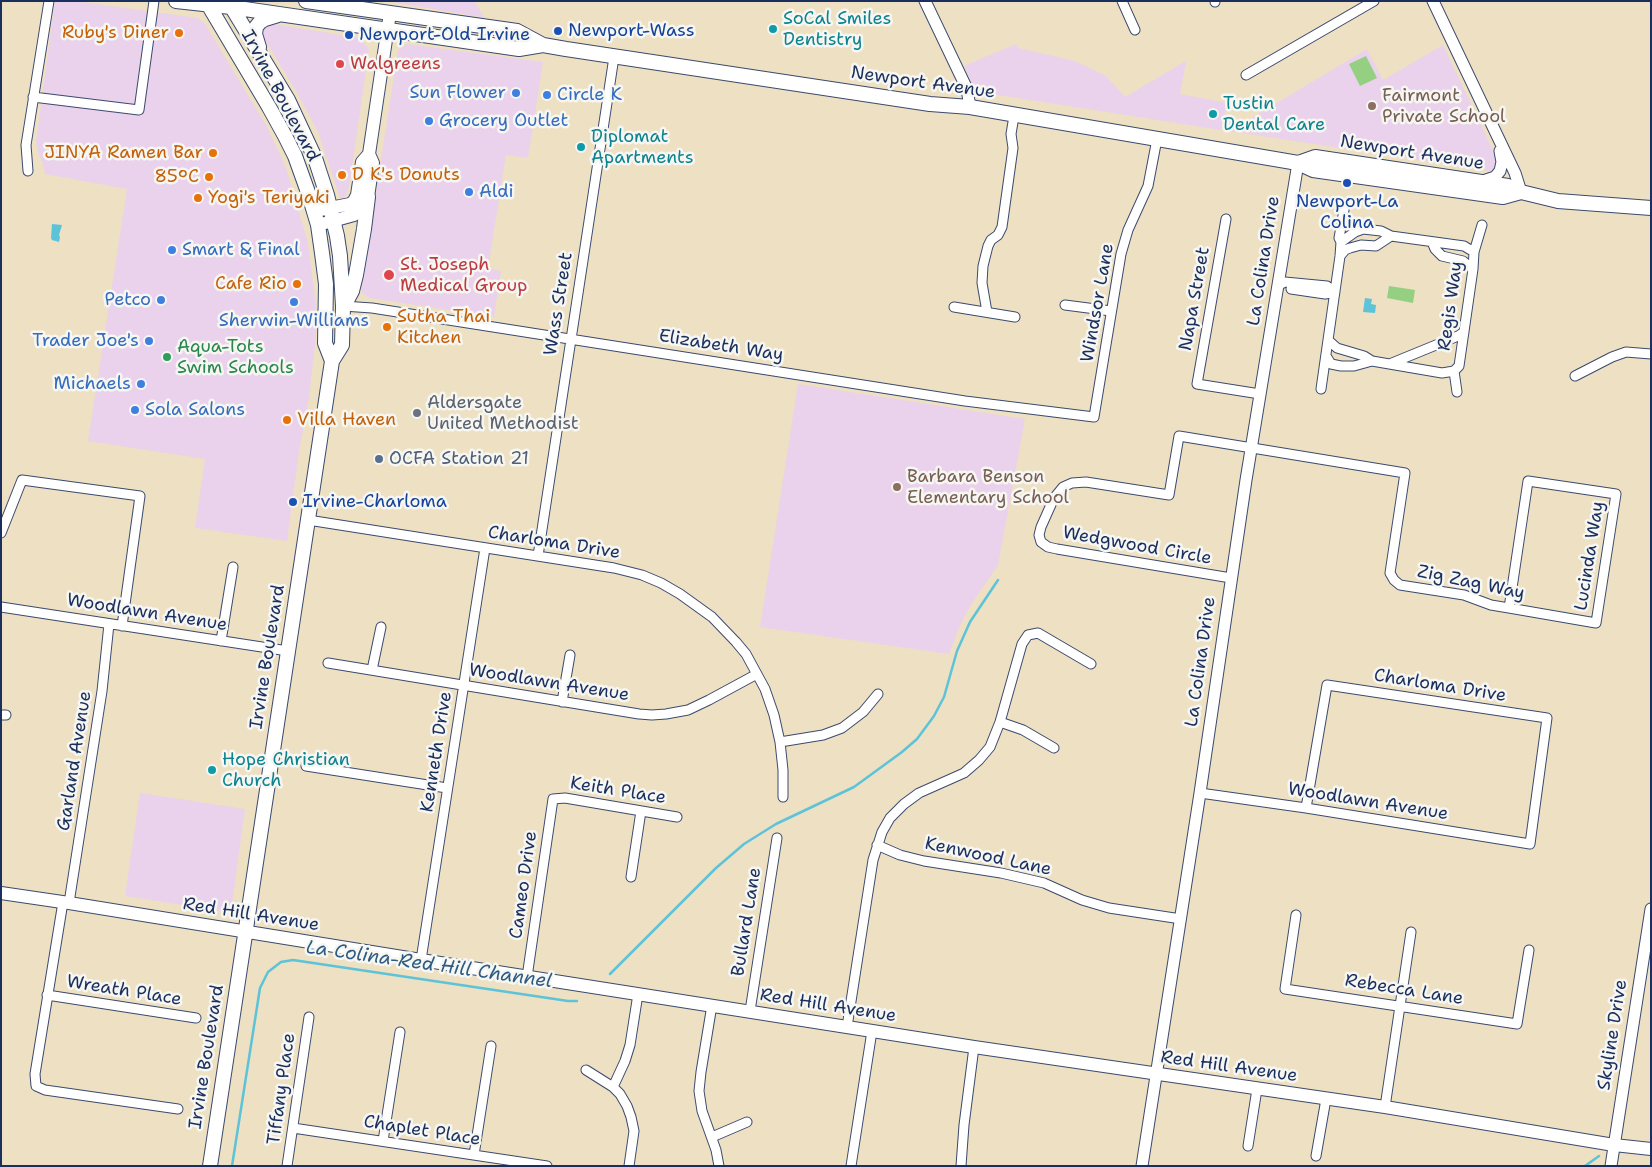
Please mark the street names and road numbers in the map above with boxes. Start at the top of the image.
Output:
street label: Irvine Boulevard [236,27,324,165]
street label: Newport Avenue [850,62,996,104]
street label: Newport Avenue [1339,131,1485,175]
street label: La Colina Drive [1243,195,1285,327]
street label: Windsor Lane [1077,242,1119,364]
street label: Napa Street [1175,245,1215,353]
street label: Wass Street [540,251,578,357]
street label: Regis Way [1434,260,1468,352]
street label: Elizabeth Way [657,325,785,367]
street label: Lucinda Way [1571,500,1609,612]
street label: Charloma Drive [486,522,622,564]
street label: Wedgwood Circle [1061,522,1213,570]
street label: Zig Zag Way [1415,561,1527,605]
street label: Irvine Boulevard [246,583,290,731]
street label: Woodlawn Avenue [65,590,229,636]
street label: La Colina Drive [1181,596,1221,728]
street label: Woodlawn Avenue [467,660,631,706]
street label: Charloma Drive [1372,665,1508,707]
street label: Garland Avenue [53,690,97,832]
street label: Kenneth Drive [417,690,457,814]
street label: Keith Place [569,773,667,809]
street label: Woodlawn Avenue [1286,779,1450,825]
street label: Cameo Drive [506,830,542,940]
street label: Kenwood Lane [923,833,1053,881]
street label: Bullard Lane [728,866,766,978]
street label: Red Hill Avenue [181,894,321,936]
street label: Rebecca Lane [1343,970,1465,1010]
street label: Wreath Place [65,971,183,1011]
street label: Skyline Drive [1594,978,1632,1092]
street label: Irvine Boulevard [185,983,229,1131]
street label: Red Hill Avenue [758,985,898,1027]
street label: Tiffany Place [263,1032,301,1146]
street label: Red Hill Avenue [1159,1047,1299,1087]
street label: Chaplet Place [362,1111,482,1151]

